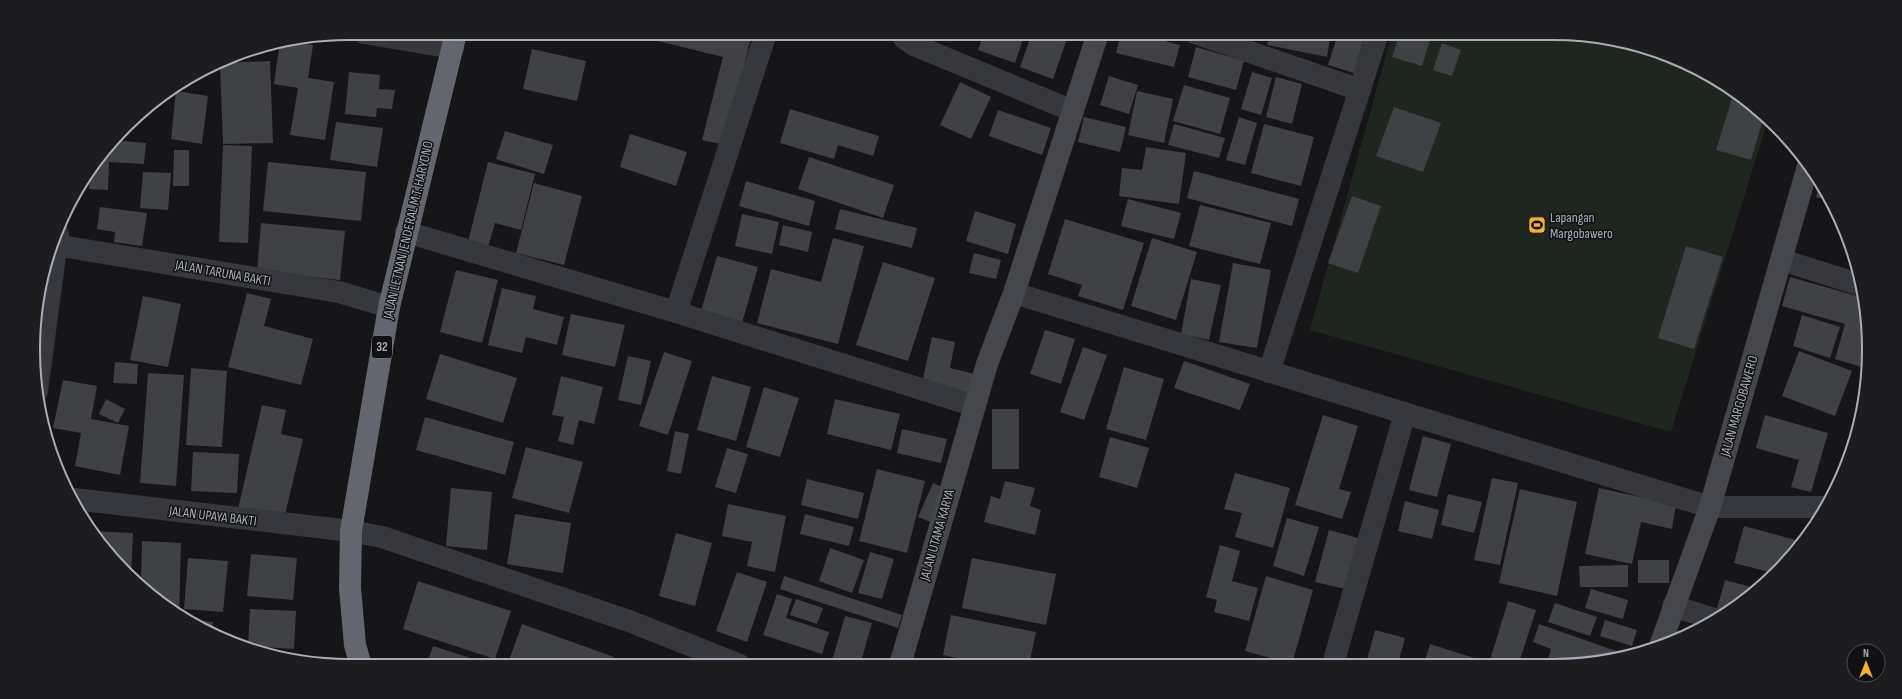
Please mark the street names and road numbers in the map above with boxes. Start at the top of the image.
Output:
street label: JALAN LETNAN JENDERAL M.T. HARYONO [379,139,437,322]
street label: JALAN TARUNA BAKTI [173,256,272,290]
road number: 32 [372,336,392,358]
street label: JALAN MARGOBAWERO [1716,354,1762,459]
street label: JALAN UTAMA KARYA [916,487,958,583]
street label: JALAN UPAYA BAKTI [167,502,258,530]

